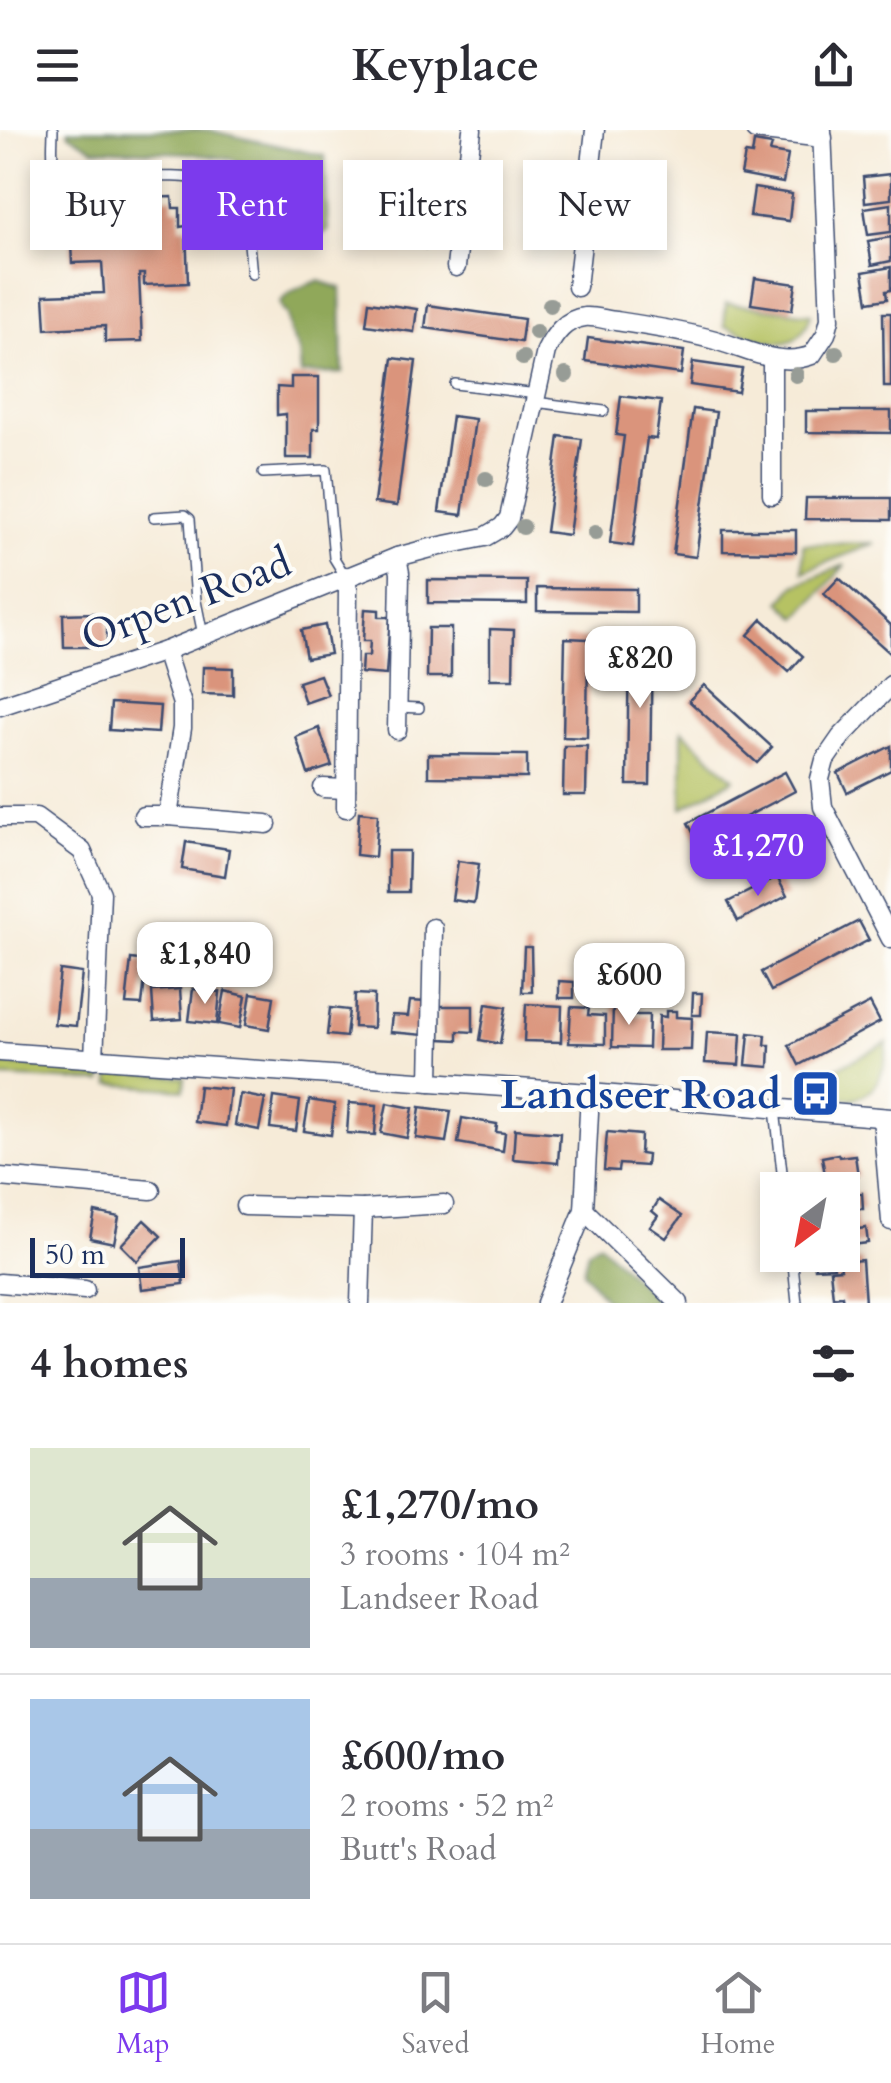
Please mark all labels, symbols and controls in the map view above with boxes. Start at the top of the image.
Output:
text: Keyplace [352,35,539,96]
icon: menu [30,38,85,93]
icon: share [806,38,861,93]
chip: Buy [30,160,162,250]
chip: Rent [182,160,323,250]
chip: Filters [343,160,503,250]
chip: New [523,160,667,250]
street label: Orpen Road [73,534,299,666]
pin: £820 [581,626,699,711]
text: £820 [607,636,673,680]
pin: £1,270 [677,814,839,899]
text: £1,270 [712,824,804,868]
pin: £1,840 [124,922,286,1007]
text: £1,840 [159,932,251,976]
pin: £600 [570,943,688,1028]
text: £600 [596,953,662,997]
place label: Landseer Road [500,1066,781,1123]
bus stop icon: Landseer Road [790,1068,842,1120]
north arrow [760,1172,860,1272]
map controls [760,1172,860,1272]
scale bar [30,1233,185,1278]
text: 50 m [45,1236,105,1274]
text: 4 homes [30,1335,188,1392]
icon: filters [806,1336,861,1391]
text: £1,270/mo [340,1476,539,1533]
icon: home [110,1488,230,1608]
text: 3 rooms · 104 m² [340,1533,570,1577]
text: Landseer Road [340,1577,539,1621]
text: £600/mo [340,1727,505,1784]
icon: home [110,1739,230,1859]
text: 2 rooms · 52 m² [340,1784,553,1828]
text: Butt's Road [340,1828,496,1872]
tab: Map [116,1965,171,2063]
tab: Saved [402,1965,469,2063]
tab: Home [701,1965,775,2063]

